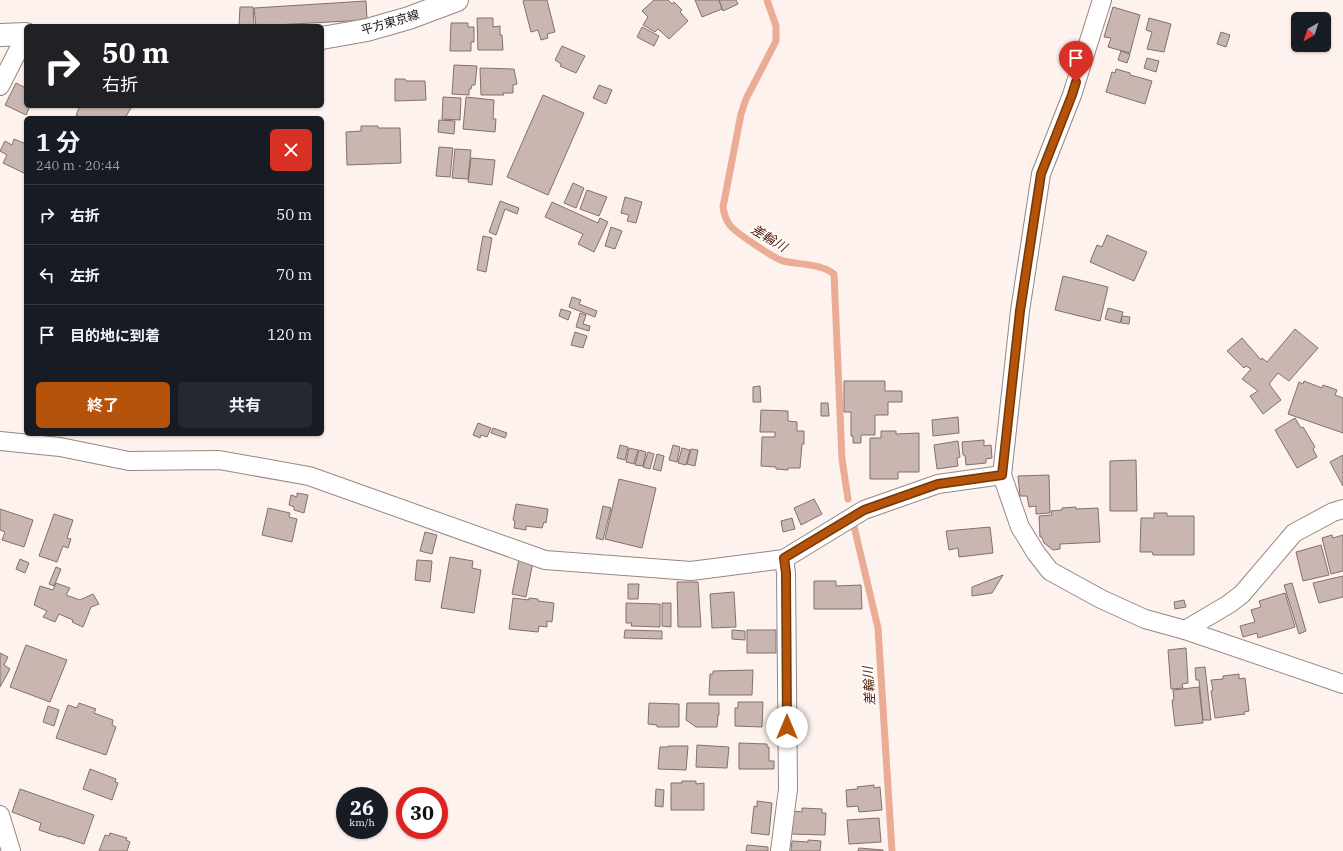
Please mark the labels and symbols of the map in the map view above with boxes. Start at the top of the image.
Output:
street label: 平方東京線 [359,7,421,37]
north arrow [1291,12,1331,52]
pin [1059,41,1093,82]
water label: 差輪川 [748,221,792,256]
water label: 差輪川 [859,664,879,706]
position arrow [766,706,808,748]
speed limit sign: 30 [396,787,448,839]

